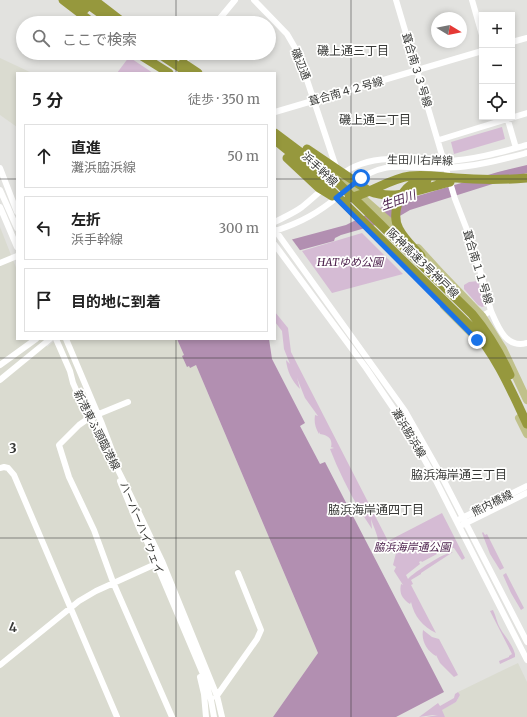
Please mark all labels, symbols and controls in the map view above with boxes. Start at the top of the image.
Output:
north arrow [431,12,467,48]
map controls [479,12,515,120]
button: + [479,12,515,48]
search box [16,16,276,60]
icon: search [30,27,52,49]
text: ここで検索 [62,30,137,49]
street label: 葺合南３３号線 [399,31,435,109]
district label: 磯上通三丁目 [317,43,389,58]
street label: 磯辺通 [288,46,314,82]
button: − [479,48,515,84]
street label: 葺合南４２号線 [307,74,385,108]
button: locate [479,84,515,120]
text: 5 分 [32,89,63,111]
text: 徒歩 · 350 m [188,91,260,108]
district label: 磯上通二丁目 [339,112,411,127]
text: 直進 [71,138,101,157]
icon: ahead [33,145,55,167]
text: 50 m [227,148,259,165]
street label: 浜手幹線 [299,149,341,189]
street label: 生田川右岸線 [387,152,453,168]
text: 灘浜脇浜線 [71,159,136,176]
route start [352,169,370,187]
water label: 生田川 [379,186,419,213]
text: 左折 [71,210,101,229]
icon: left [33,217,55,239]
text: 300 m [219,220,259,237]
street label: 阪神高速3号神戸線 [384,225,462,301]
street label: 葺合南１１号線 [460,228,496,306]
text: 浜手幹線 [71,231,123,248]
park label: HATゆめ公園 [316,255,385,269]
icon: arrive [33,289,55,311]
text: 目的地に到着 [71,292,161,311]
route end [468,331,486,349]
street label: 新港東ふ頭臨港線 [71,388,123,472]
street label: 灘浜脇浜線 [389,406,429,460]
text: 3 [9,440,17,457]
district label: 脇浜海岸通三丁目 [411,467,507,482]
street label: ハーバーハイウェイ [117,480,167,576]
street label: 熊内橋線 [469,487,515,519]
district label: 脇浜海岸通四丁目 [328,502,424,517]
park label: 脇浜海岸通公園 [374,540,452,554]
text: 4 [9,619,18,636]

